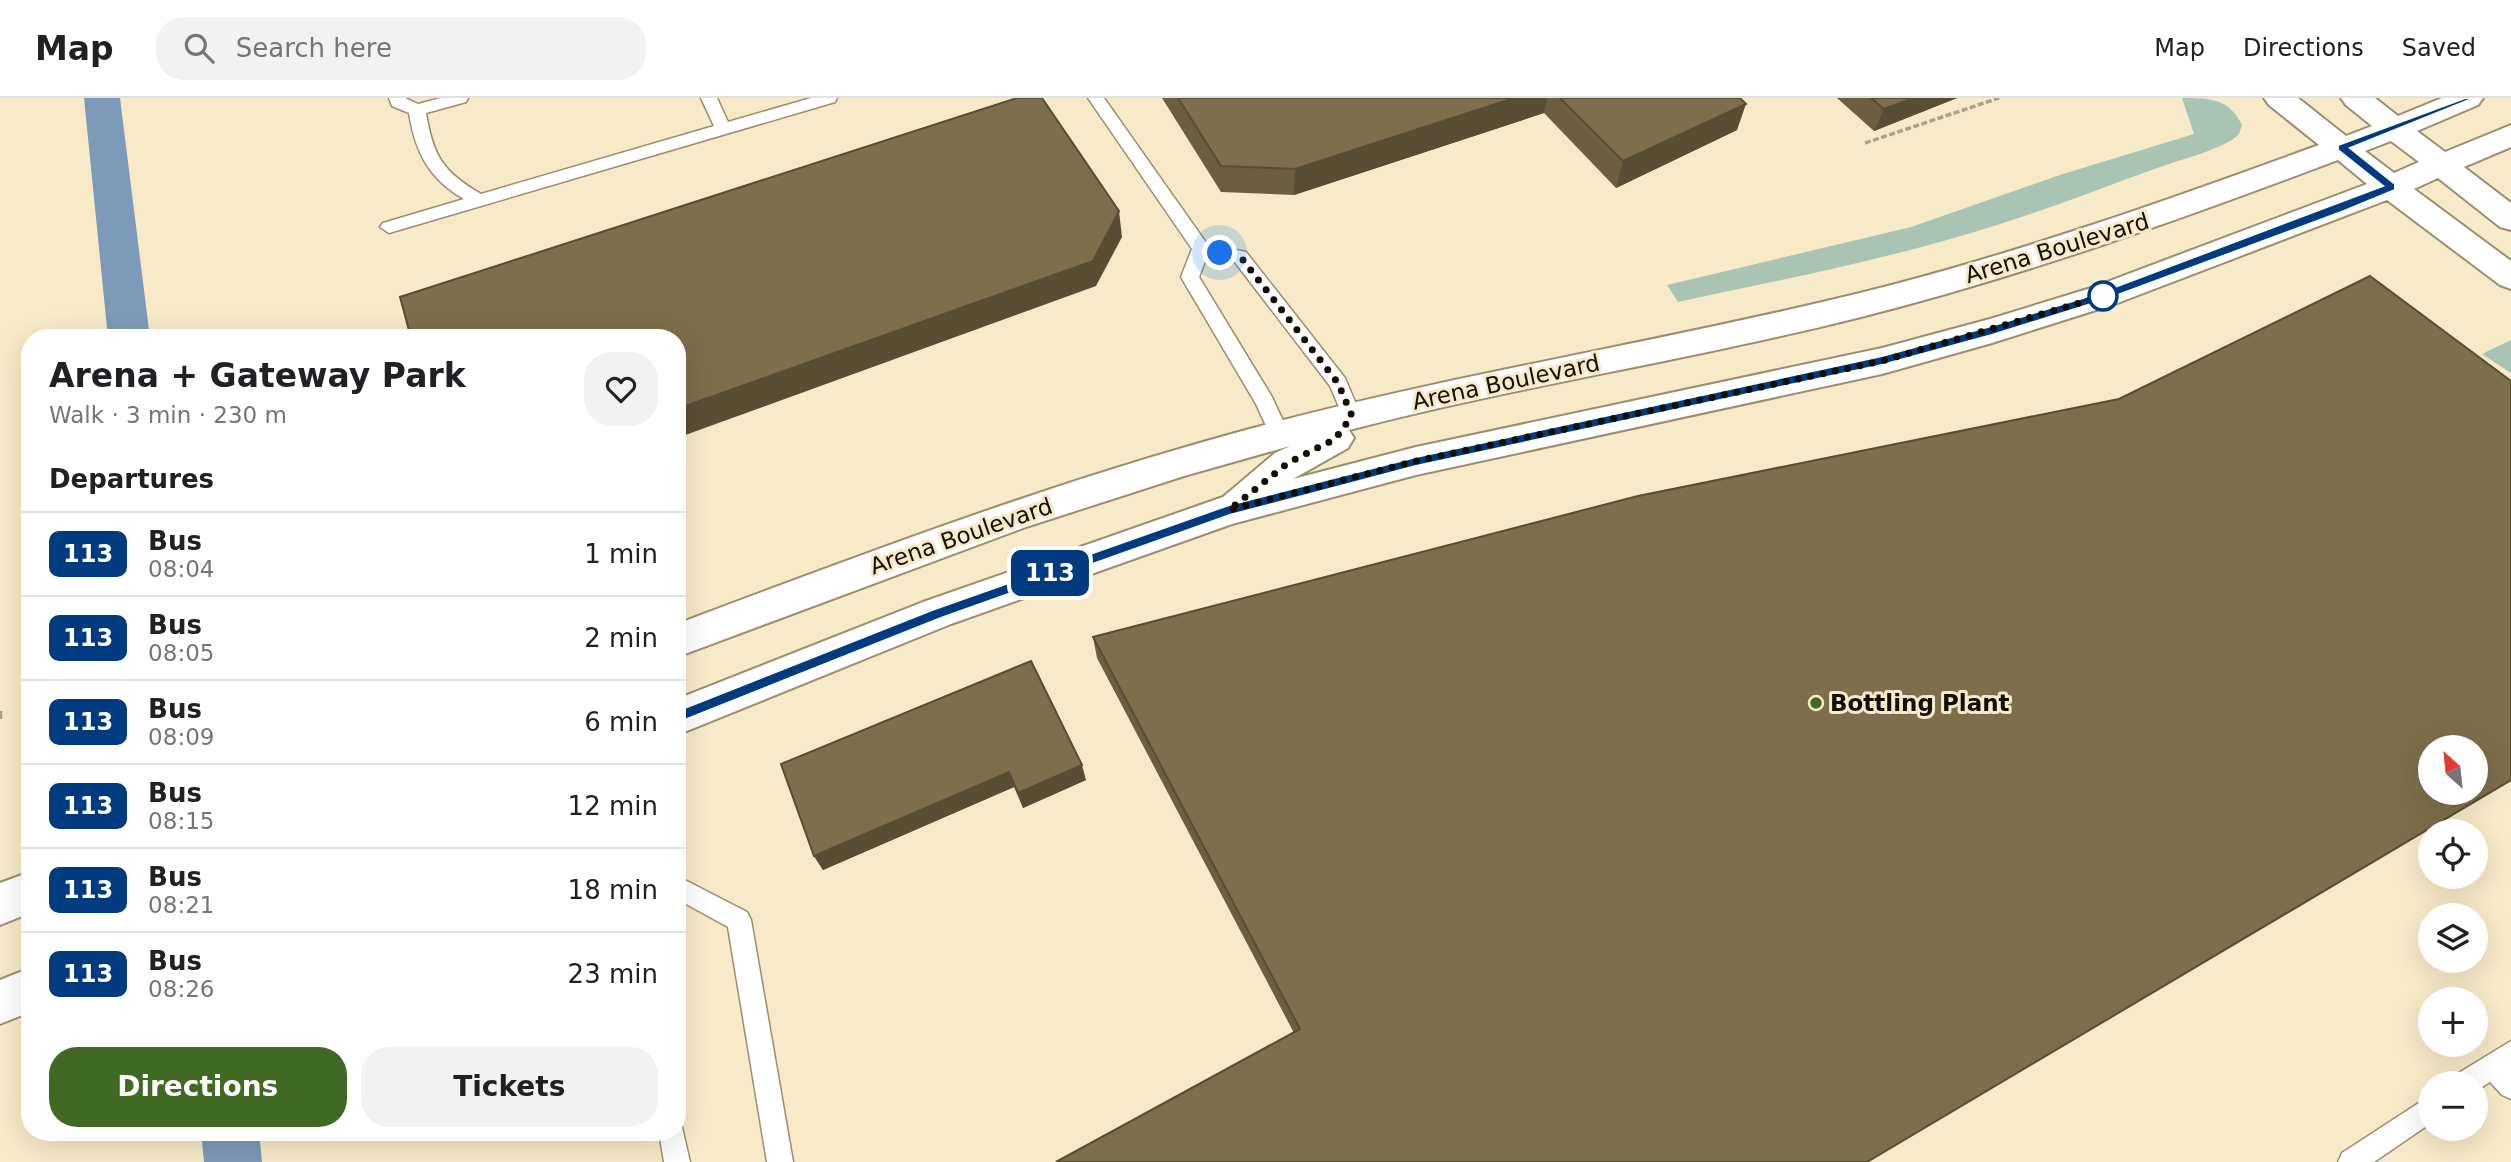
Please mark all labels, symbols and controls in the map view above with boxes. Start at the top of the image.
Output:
search box [156,17,646,80]
text: Map [35,29,114,68]
icon: search [180,29,218,67]
text: Search here [236,33,392,63]
text: Map [2154,34,2205,62]
text: Directions [2243,34,2364,62]
text: Saved [2402,34,2476,62]
street label: Arena Boulevard [1962,208,2152,288]
your location [1202,235,1237,270]
unlabelled marker [2088,281,2118,311]
street label: Arena Boulevard [1410,349,1602,415]
button: heart [584,352,658,426]
text: Arena + Gateway Park [49,356,466,395]
text: Walk · 3 min · 230 m [49,402,287,428]
text: Departures [49,464,214,494]
street label: Arena Boulevard [866,493,1056,579]
text: Bus [148,526,202,556]
text: 1 min [584,539,658,569]
text: 113 [63,540,113,568]
line badge: 113 [1010,550,1090,596]
text: 08:04 [148,556,214,582]
text: 113 [1025,559,1075,587]
text: Bus [148,610,202,640]
text: 2 min [584,623,658,653]
text: 113 [63,624,113,652]
text: 08:05 [148,640,214,666]
place label: Bottling Plant [1830,690,2010,716]
text: Bus [148,694,202,724]
marker: Bottling Plant [1808,695,1824,711]
text: 6 min [584,707,658,737]
text: 113 [63,708,113,736]
text: 08:09 [148,724,214,750]
north arrow [2418,735,2488,805]
map controls [2418,735,2488,1141]
text: Bus [148,778,202,808]
text: 12 min [568,791,658,821]
text: 113 [63,792,113,820]
text: 08:15 [148,808,214,834]
button: locate [2418,819,2488,889]
text: Bus [148,862,202,892]
text: 18 min [568,875,658,905]
text: 113 [63,876,113,904]
text: 08:21 [148,892,214,918]
button: layers [2418,903,2488,973]
text: Bus [148,946,202,976]
text: 23 min [568,959,658,989]
text: 113 [63,960,113,988]
text: 08:26 [148,976,214,1002]
button: + [2418,987,2488,1057]
button: Directions [49,1047,347,1127]
button: Tickets [361,1047,658,1127]
button: − [2418,1071,2488,1141]

